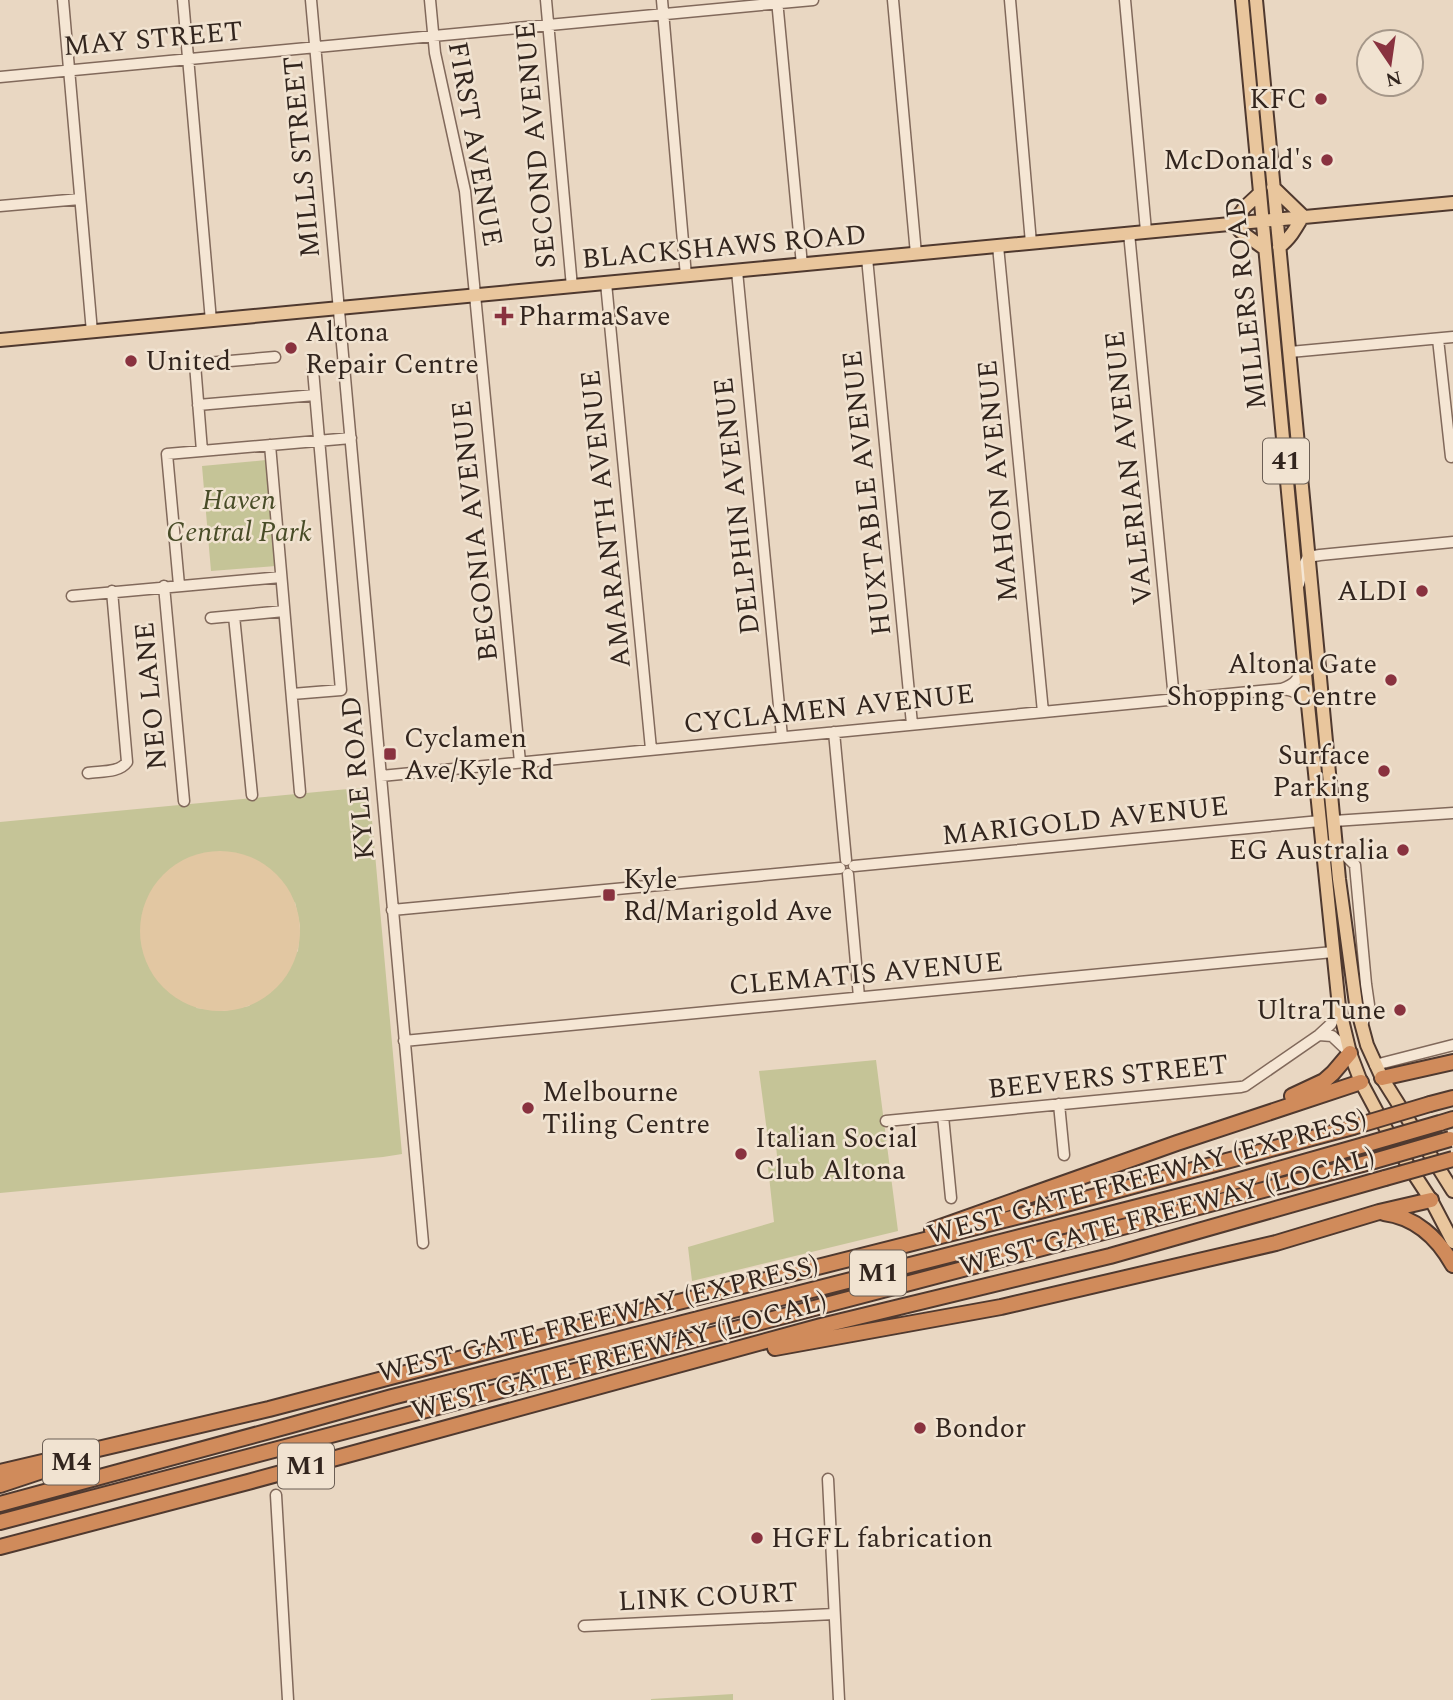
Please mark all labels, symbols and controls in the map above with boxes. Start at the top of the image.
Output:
street label: MAY STREET [61,10,245,68]
street label: SECOND AVENUE [504,20,568,270]
north arrow [1355,28,1425,98]
street label: FIRST AVENUE [436,38,514,250]
street label: MILLS STREET [272,54,332,260]
text: N [1383,62,1404,94]
place label: KFC [1249,78,1307,121]
marker: KFC [1313,91,1329,107]
place label: McDonald's [1163,139,1313,182]
marker: McDonald's [1319,152,1335,168]
street label: MILLERS ROAD [1213,194,1279,412]
street label: BLACKSHAWS ROAD [580,213,868,281]
place label: PharmaSave [518,295,671,338]
marker: PharmaSave [496,308,512,324]
place label: Altona Repair Centre [305,311,479,386]
street label: VALERIAN AVENUE [1093,329,1165,607]
place label: United [145,340,231,383]
marker: Altona Repair Centre [283,340,299,356]
street label: HUXTABLE AVENUE [831,348,903,638]
marker: United [123,353,139,369]
street label: MAHON AVENUE [966,358,1030,604]
street label: AMARANTH AVENUE [569,368,643,670]
street label: DELPHIN AVENUE [702,375,772,637]
street label: BEGONIA AVENUE [440,398,510,664]
road number: 41 [1263,438,1309,484]
park label: Haven Central Park [166,479,312,554]
place label: ALDI [1337,570,1408,613]
marker: ALDI [1414,583,1430,599]
street label: NEO LANE [123,620,179,772]
place label: Altona Gate Shopping Centre [1167,643,1377,718]
street label: CYCLAMEN AVENUE [681,672,977,746]
marker: Altona Gate Shopping Centre [1383,672,1399,688]
street label: KYLE ROAD [329,694,387,862]
place label: Cyclamen Ave/Kyle Rd [404,717,554,792]
place label: Surface Parking [1273,734,1370,809]
marker: Cyclamen Ave/Kyle Rd [382,746,398,762]
marker: Surface Parking [1376,763,1392,779]
street label: MARIGOLD AVENUE [940,785,1230,857]
place label: EG Australia [1228,829,1389,872]
marker: EG Australia [1395,842,1411,858]
place label: Kyle Rd/Marigold Ave [623,858,832,933]
marker: Kyle Rd/Marigold Ave [601,887,617,903]
street label: CLEMATIS AVENUE [727,941,1005,1007]
place label: UltraTune [1256,989,1386,1032]
marker: UltraTune [1392,1002,1408,1018]
street label: BEEVERS STREET [986,1043,1230,1111]
place label: Melbourne Tiling Centre [542,1071,710,1146]
street label: WEST GATE FREEWAY (EXPRESS) [922,1098,1372,1256]
marker: Melbourne Tiling Centre [520,1100,536,1116]
place label: Italian Social Club Altona [755,1117,918,1192]
street label: WEST GATE FREEWAY (LOCAL) [954,1136,1380,1288]
marker: Italian Social Club Altona [733,1146,749,1162]
street label: WEST GATE FREEWAY (EXPRESS) [373,1243,823,1395]
road number: M1 [850,1250,906,1296]
street label: WEST GATE FREEWAY (LOCAL) [406,1280,832,1432]
place label: Bondor [934,1407,1026,1450]
marker: Bondor [912,1420,928,1436]
road number: M4 [43,1440,99,1484]
road number: M1 [278,1443,334,1488]
place label: HGFL fabrication [771,1517,993,1560]
marker: HGFL fabrication [749,1530,765,1546]
street label: LINK COURT [617,1571,799,1623]

